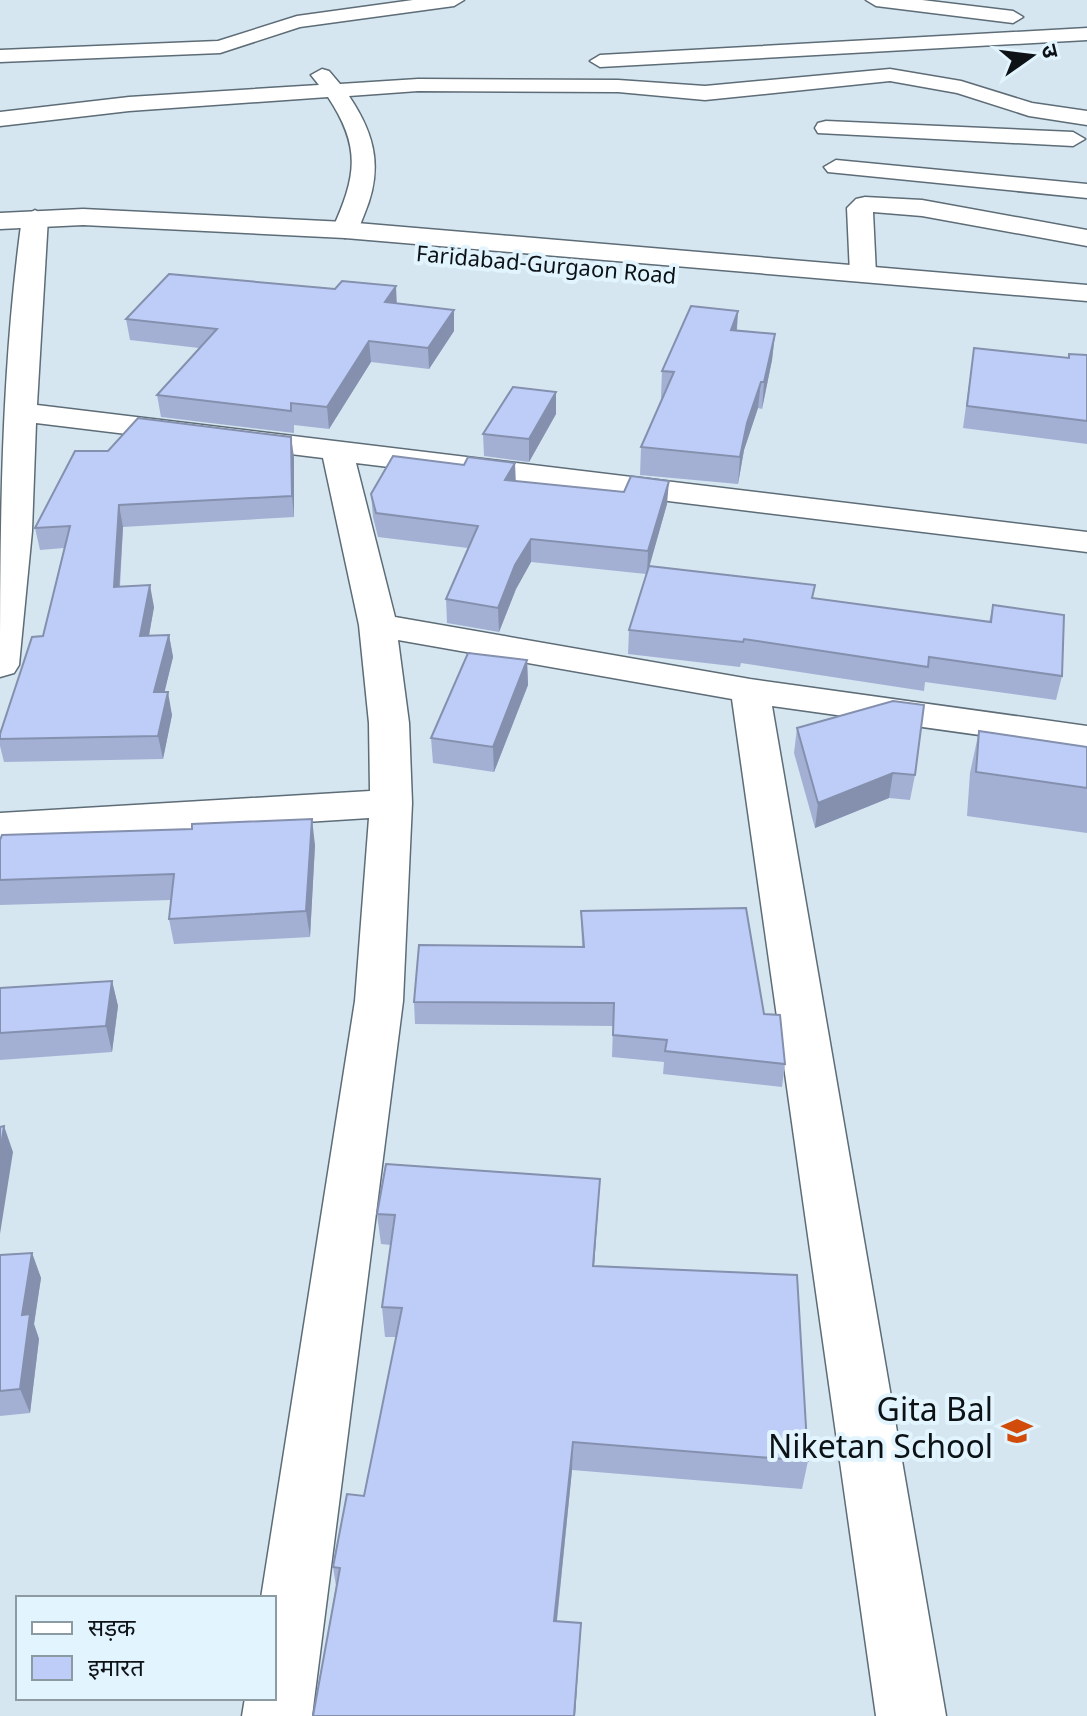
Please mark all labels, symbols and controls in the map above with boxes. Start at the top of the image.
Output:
north arrow [991,16,1071,96]
text: उ [1032,42,1064,63]
street label: Faridabad-Gurgaon Road [415,241,677,293]
place label: Gita Bal Niketan School [768,1392,993,1471]
school or university icon: Gita Bal Niketan School [1000,1414,1034,1448]
legend [16,1596,276,1700]
text: सड़क [88,1614,136,1646]
text: इमारत [88,1654,145,1686]

